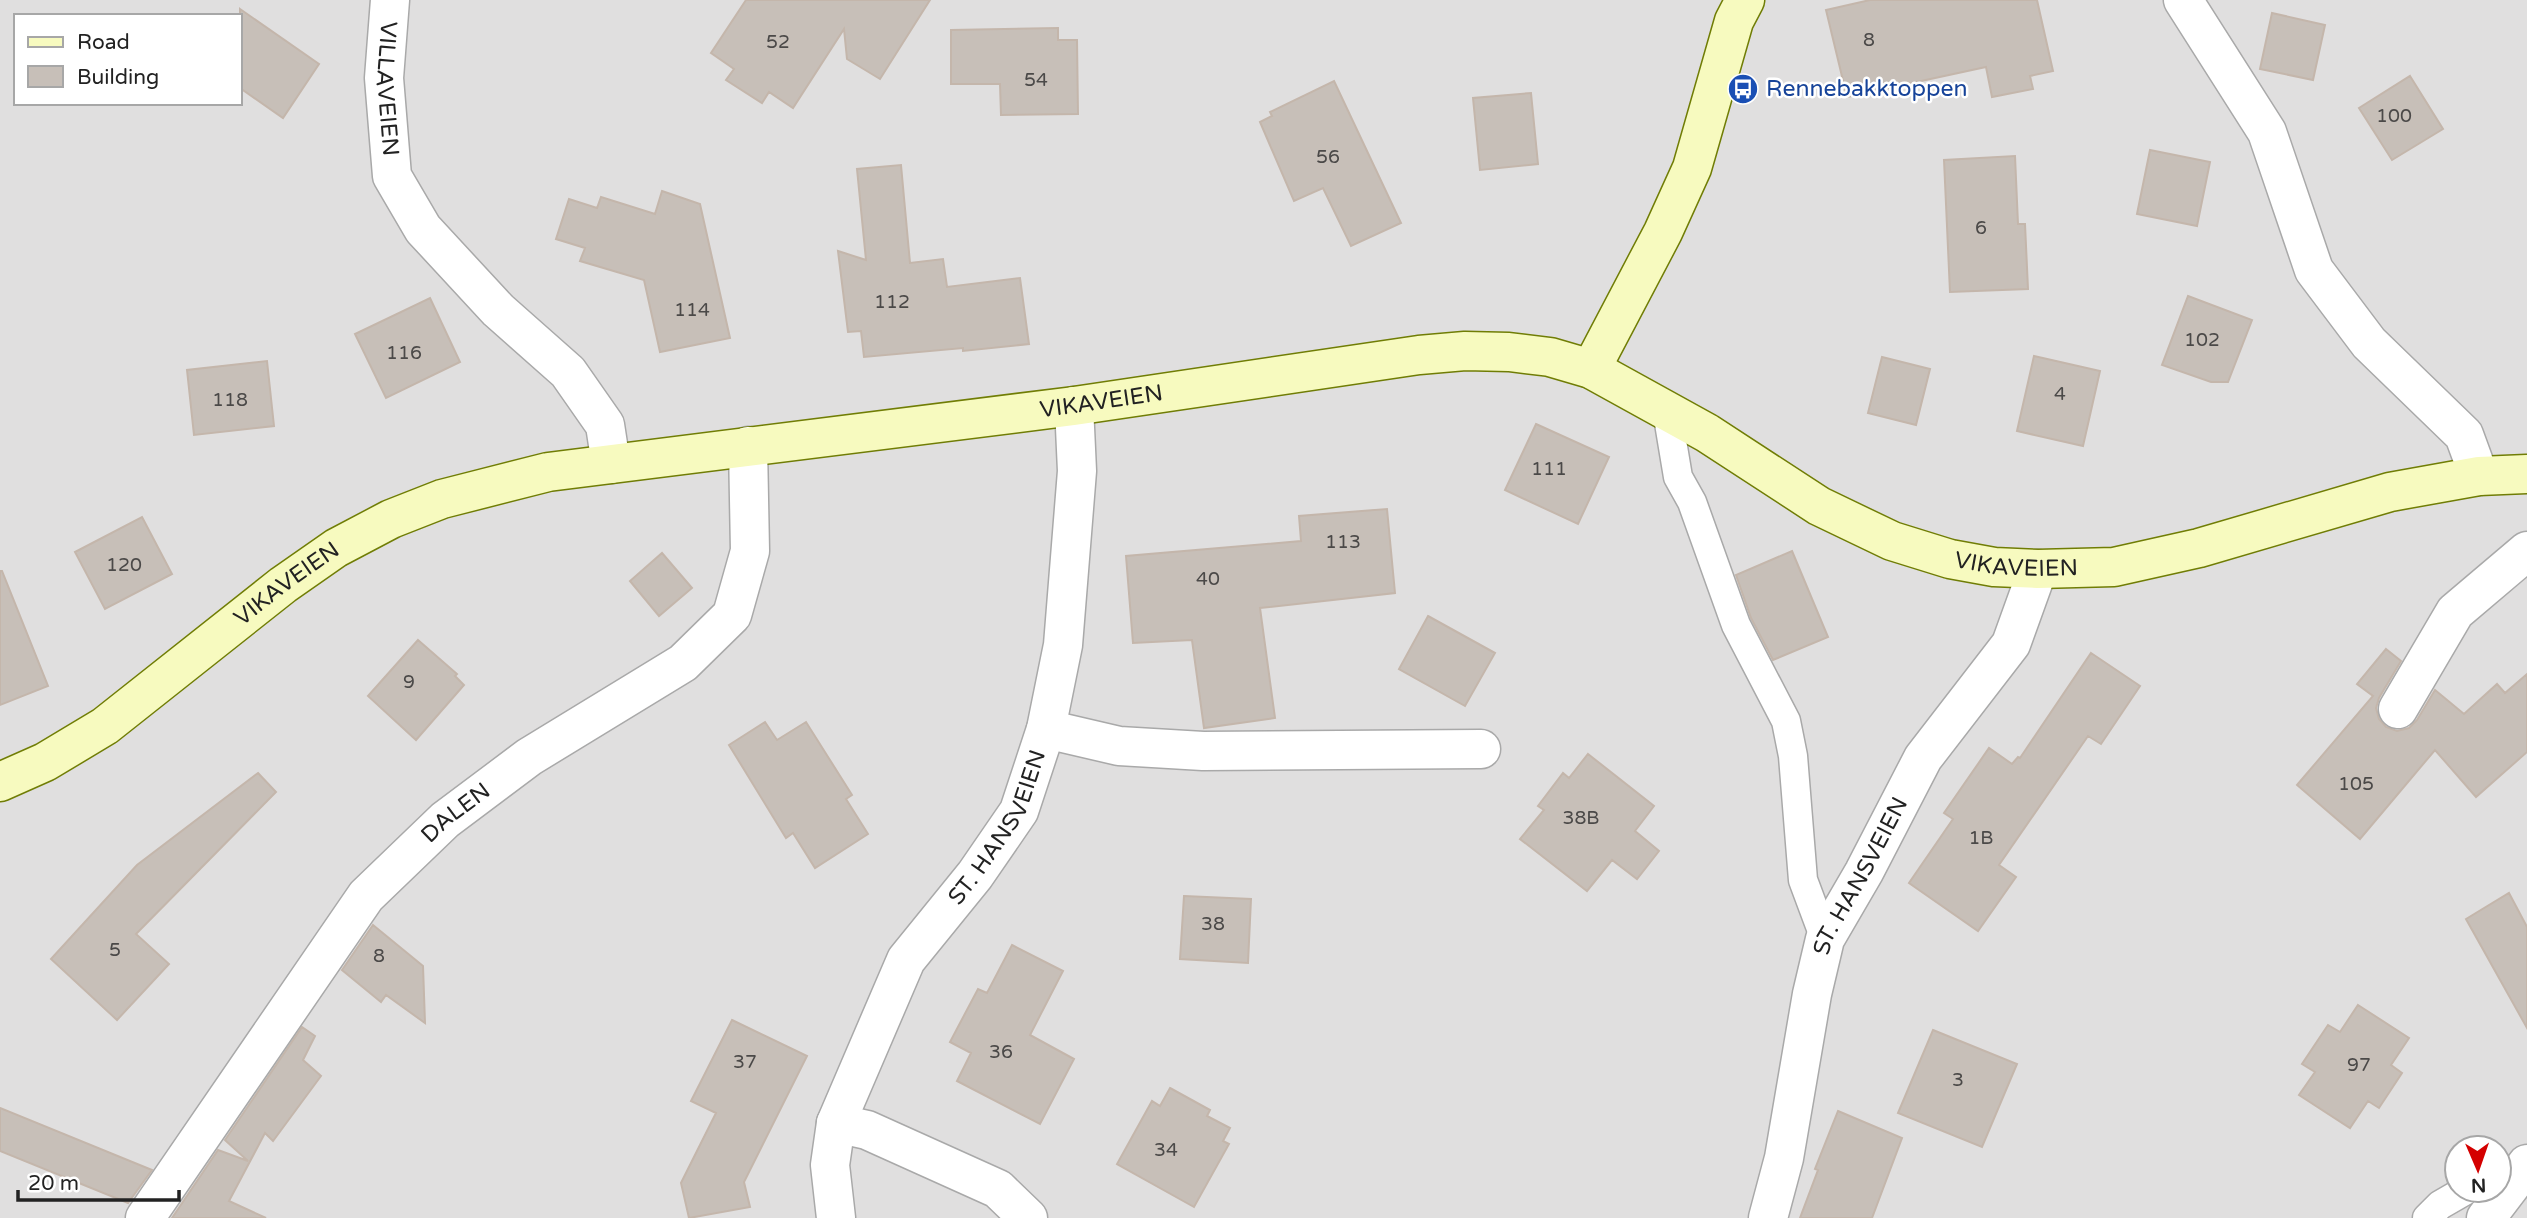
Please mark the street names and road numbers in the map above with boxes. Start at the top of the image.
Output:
street label: VILLAVEIEN [369,20,404,157]
street label: VIKAVEIEN [1038,379,1165,424]
street label: VIKAVEIEN [229,536,345,632]
street label: VIKAVEIEN [1952,546,2078,583]
street label: ST. HANSVEIEN [942,746,1052,911]
street label: DALEN [416,777,496,849]
street label: ST. HANSVEIEN [1808,792,1914,958]

